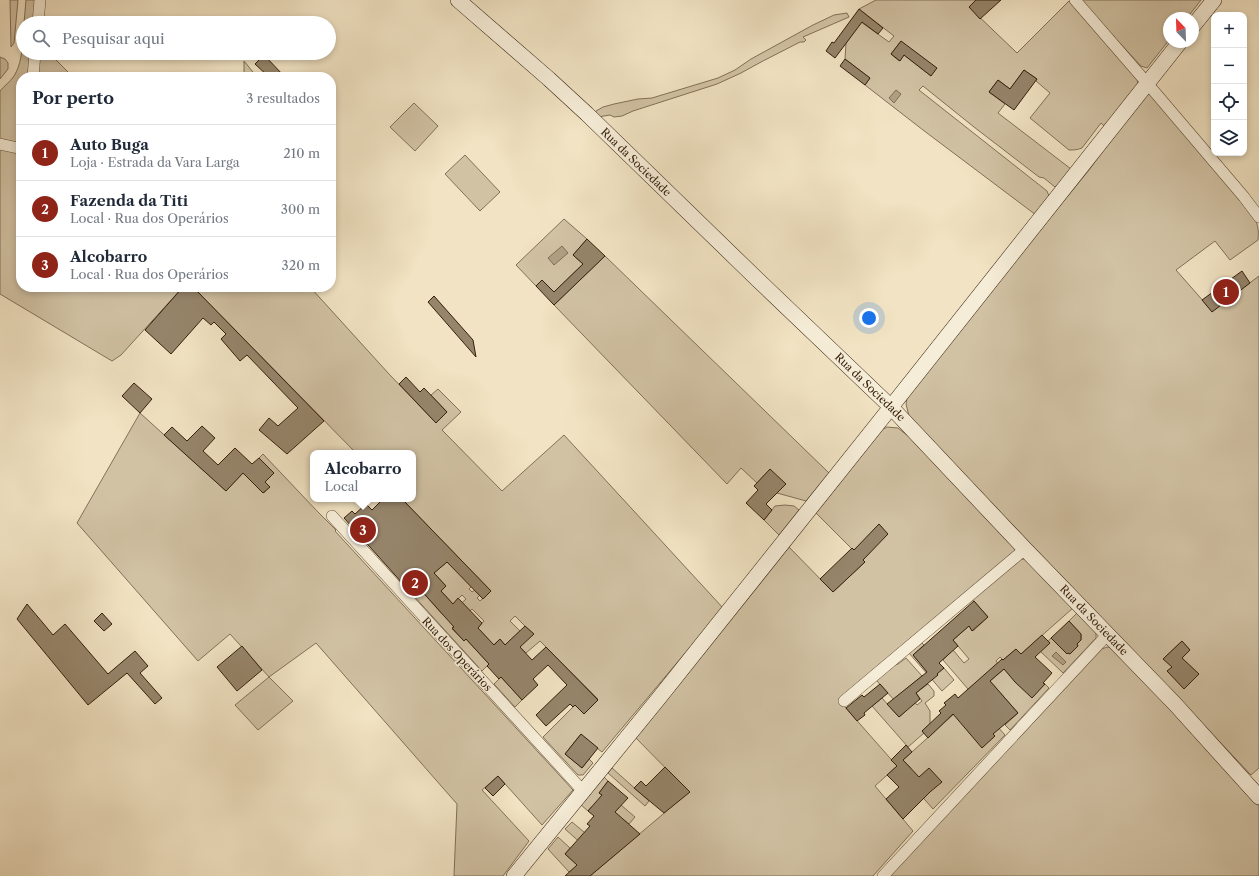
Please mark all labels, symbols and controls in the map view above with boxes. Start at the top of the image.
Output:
north arrow [1163,12,1199,48]
map controls [1211,12,1247,156]
button: + [1211,12,1247,48]
search box [16,16,336,60]
icon: search [30,27,52,49]
text: Pesquisar aqui [62,29,165,48]
button: − [1211,48,1247,84]
button: locate [1211,84,1247,120]
text: Por perto [32,88,114,108]
text: 3 resultados [246,90,320,106]
button: layers [1211,120,1247,156]
street label: Rua da Sociedade [598,125,674,199]
text: Auto Buga [70,135,149,154]
text: 1 [42,145,48,161]
text: 210 m [283,145,320,161]
text: Loja · Estrada da Vara Larga [70,154,240,170]
text: Fazenda da Titi [70,191,188,210]
text: 2 [41,201,49,217]
text: 300 m [281,201,320,217]
text: Local · Rua dos Operários [70,210,229,226]
text: Alcobarro [70,247,147,266]
text: 3 [41,257,49,273]
text: 320 m [282,257,320,273]
text: Local · Rua dos Operários [70,266,229,282]
pin: 1 [1213,277,1239,307]
your location [859,308,879,328]
street label: Rua da Sociedade [832,350,908,424]
popup [310,450,416,502]
text: Alcobarro [324,459,402,478]
text: Local [324,478,358,494]
pin: 3 [350,515,376,545]
pin: 2 [402,568,428,598]
street label: Rua da Sociedade [1057,582,1131,658]
street label: Rua dos Operários [419,614,495,694]

